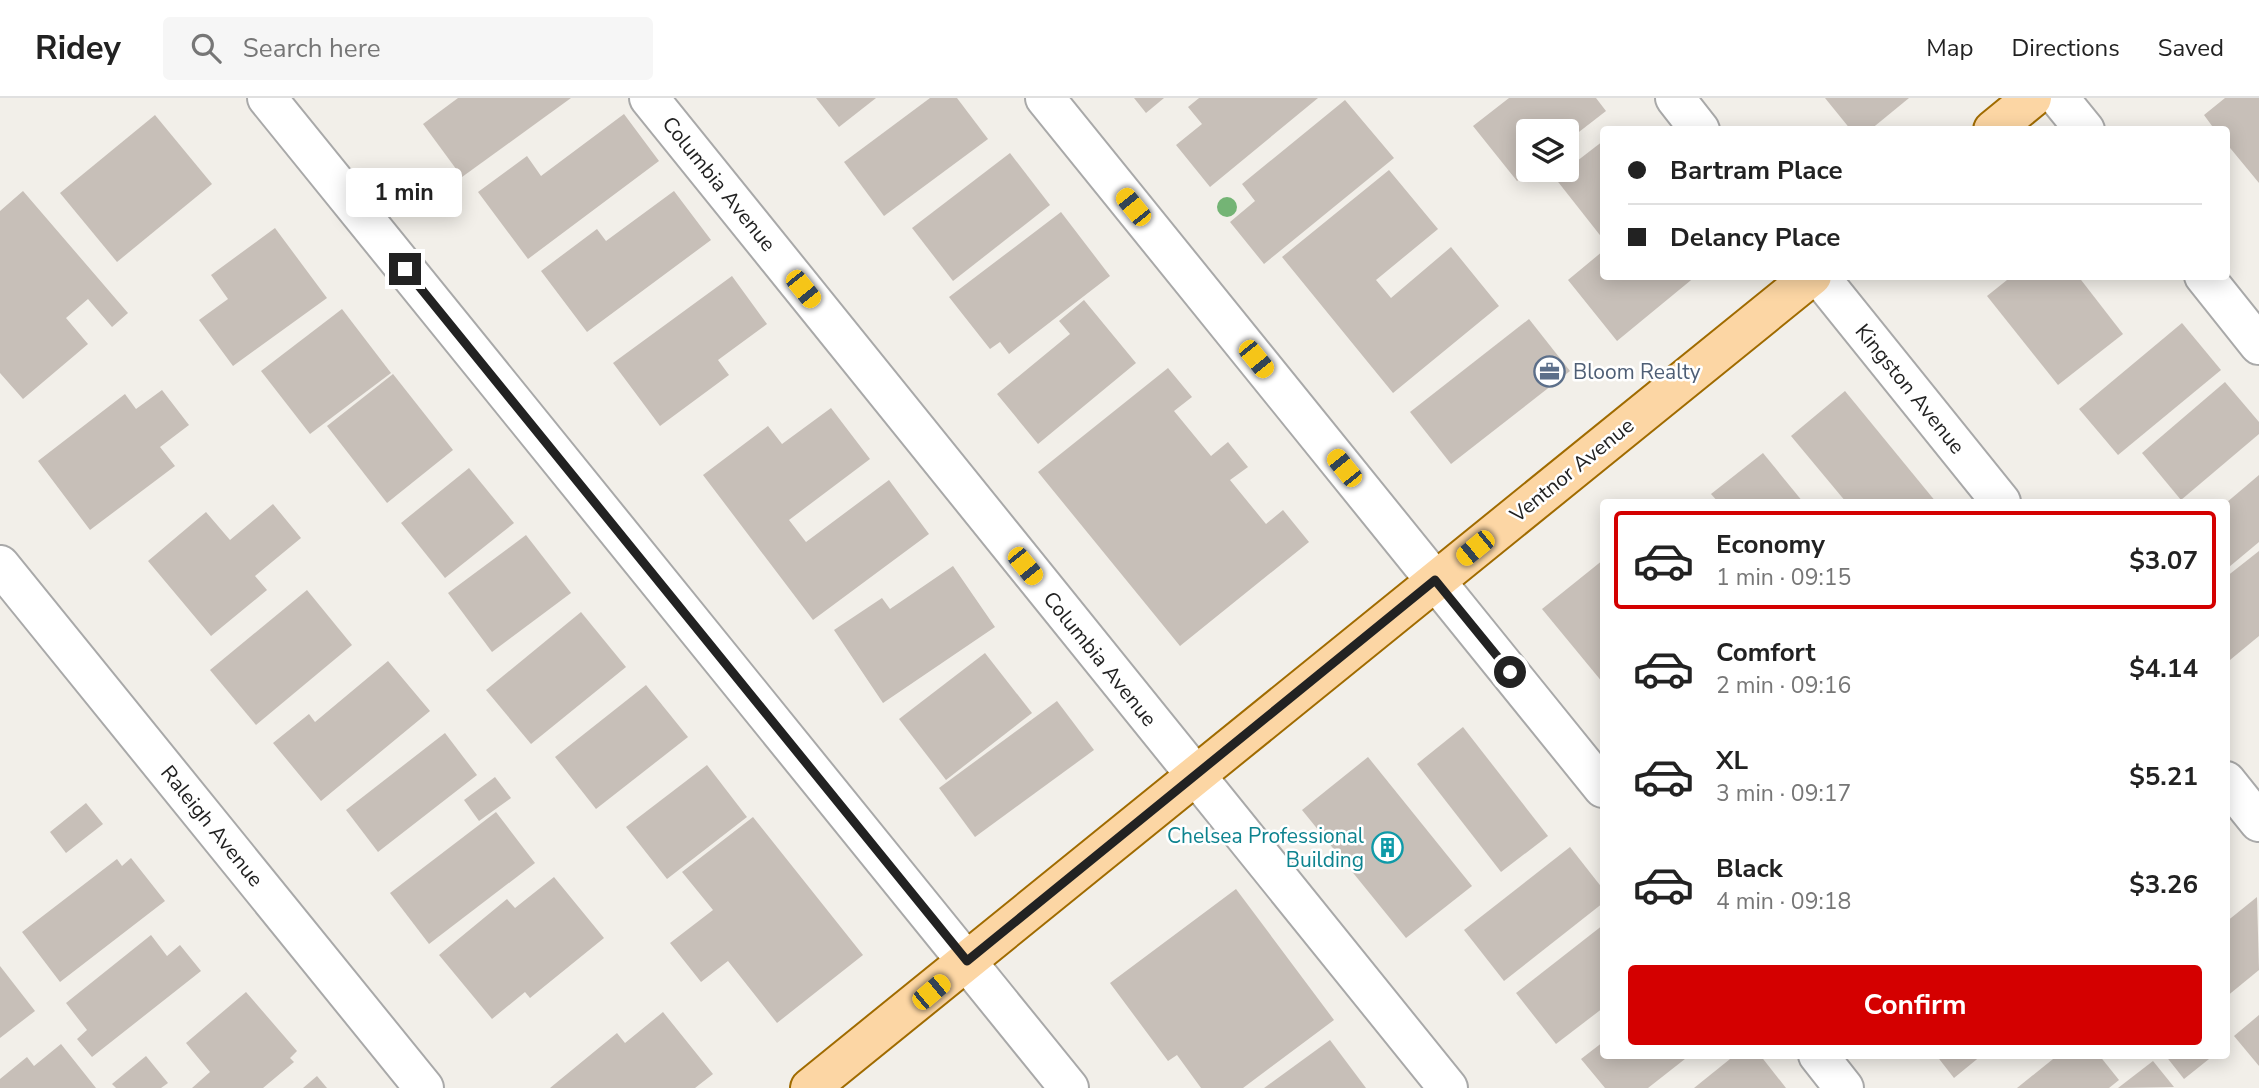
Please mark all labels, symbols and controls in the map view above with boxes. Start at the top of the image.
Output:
search box [163,17,653,80]
text: Ridey [35,26,121,71]
icon: search [187,29,225,67]
text: Search here [243,31,381,66]
text: Map [1926,32,1973,64]
text: Directions [2011,32,2120,64]
text: Saved [2158,32,2224,64]
street label: Columbia Avenue [656,111,782,257]
map controls [1516,119,1579,182]
button: layers [1516,119,1579,182]
text: Bartram Place [1670,153,1843,188]
callout: 1 min [347,167,463,216]
text: 1 min [374,177,434,208]
car [1112,184,1155,230]
text: Delancy Place [1670,220,1840,255]
route end [389,253,421,285]
car [782,266,825,312]
street label: Kingston Avenue [1849,318,1971,460]
car [1235,336,1278,382]
office icon: Bloom Realty [1533,355,1567,389]
place label: Bloom Realty [1573,358,1701,386]
street label: Ventnor Avenue [1503,411,1640,529]
car [1323,445,1366,491]
car [1453,527,1498,569]
text: Economy [1716,527,1825,562]
icon: car [1632,529,1695,592]
car [1004,543,1047,589]
text: $3.07 [2129,543,2198,578]
text: 1 min · 09:15 [1716,562,1851,593]
street label: Columbia Avenue [1037,586,1163,732]
text: Comfort [1716,635,1816,670]
icon: car [1632,637,1695,700]
text: $4.14 [2129,651,2198,686]
route start [1494,656,1526,688]
text: 2 min · 09:16 [1716,670,1851,701]
text: XL [1716,743,1748,778]
icon: car [1632,745,1695,808]
text: $5.21 [2129,759,2198,794]
street label: Raleigh Avenue [154,760,270,892]
text: 3 min · 09:17 [1716,778,1851,809]
place label: Chelsea Professional Building [1167,822,1365,874]
building icon: Chelsea Professional Building [1370,831,1404,865]
text: Black [1716,851,1783,886]
icon: car [1632,853,1695,916]
text: $3.26 [2129,867,2198,902]
text: 4 min · 09:18 [1716,886,1851,917]
button: Confirm [1628,965,2202,1045]
car [909,970,954,1014]

